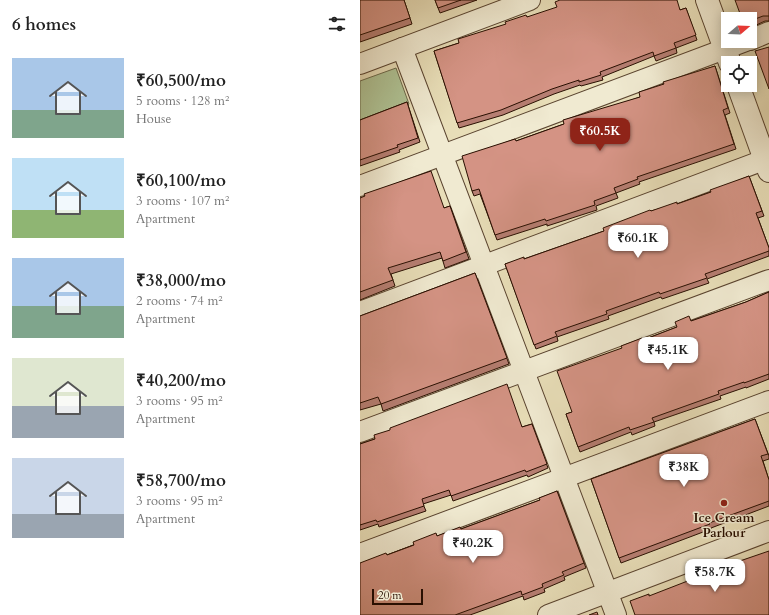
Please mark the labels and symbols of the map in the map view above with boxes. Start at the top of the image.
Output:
north arrow [721,12,757,48]
pin: ₹60.5K [567,118,633,152]
pin: ₹60.1K [605,225,671,259]
pin: ₹45.1K [635,337,701,371]
pin: ₹38K [660,454,708,488]
marker: Ice Cream Parlour [719,498,729,508]
place label: Ice Cream Parlour [693,509,755,542]
pin: ₹40.2K [440,530,506,564]
pin: ₹58.7K [682,559,748,593]
scale bar [372,587,423,606]

